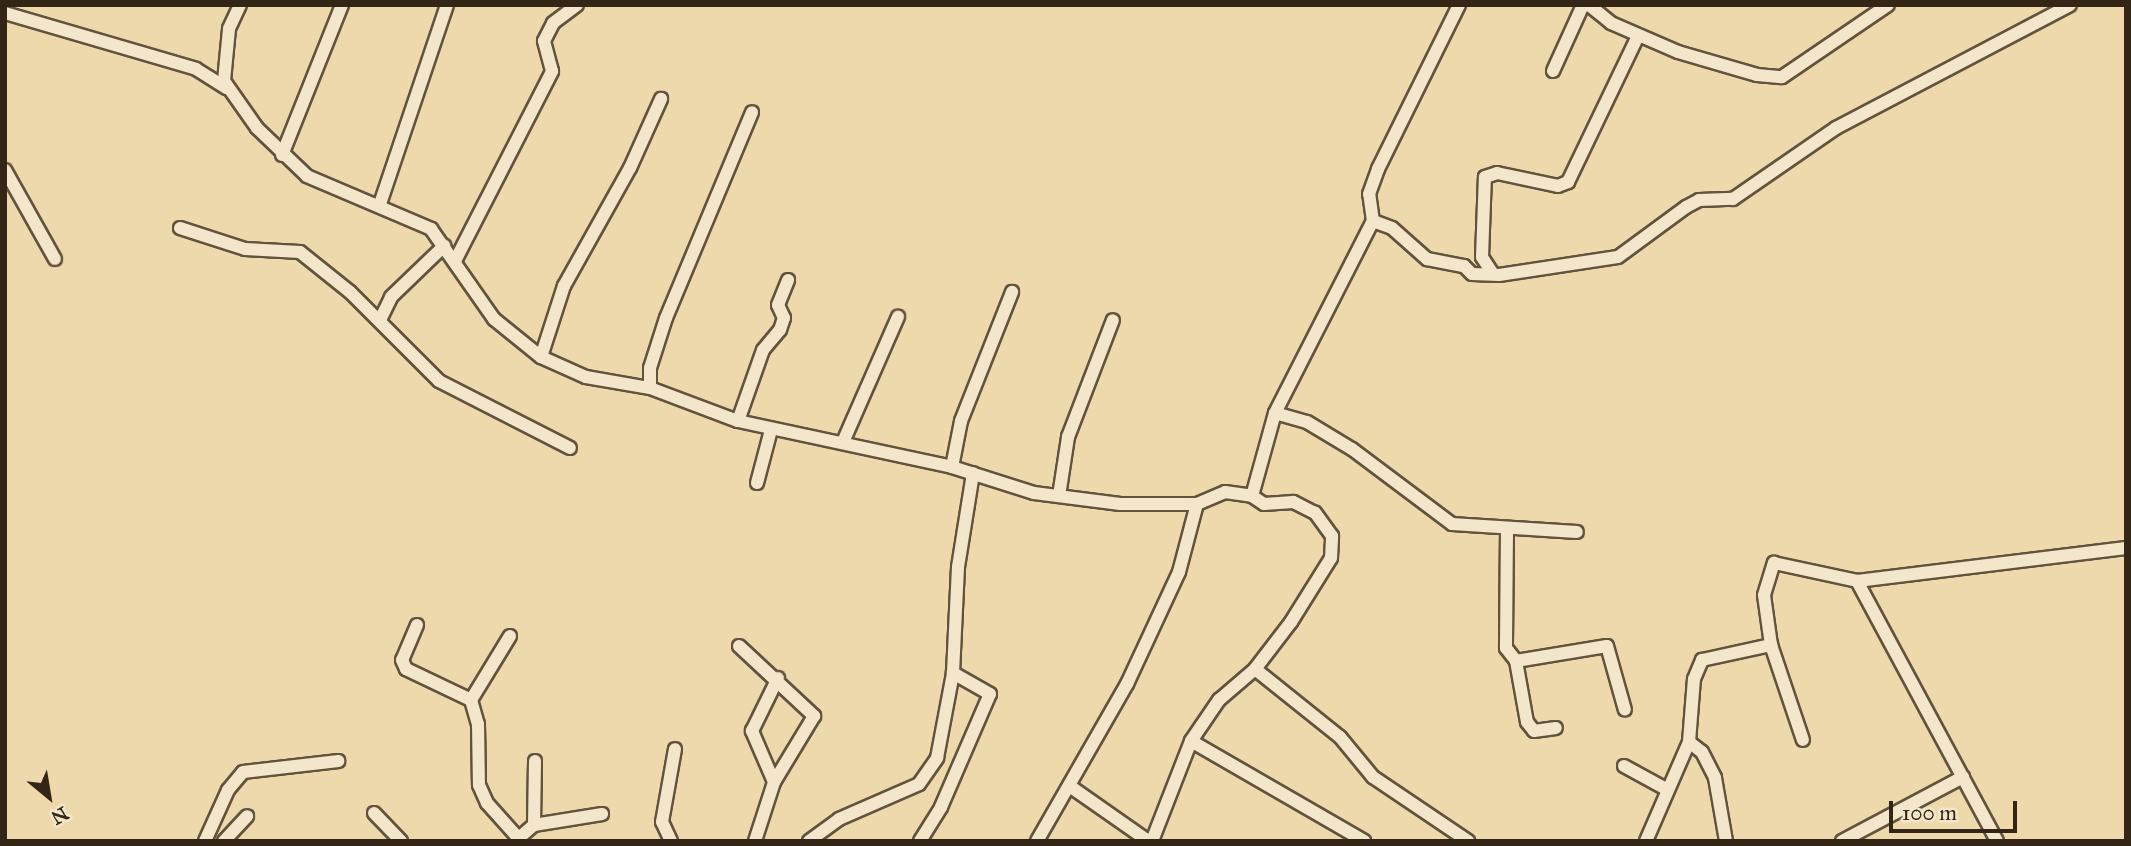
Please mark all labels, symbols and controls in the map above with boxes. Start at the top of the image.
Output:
north arrow [14,762,84,832]
scale bar [1893,786,2021,830]
text: 100 m [1902,800,1957,826]
text: N [47,802,72,830]

